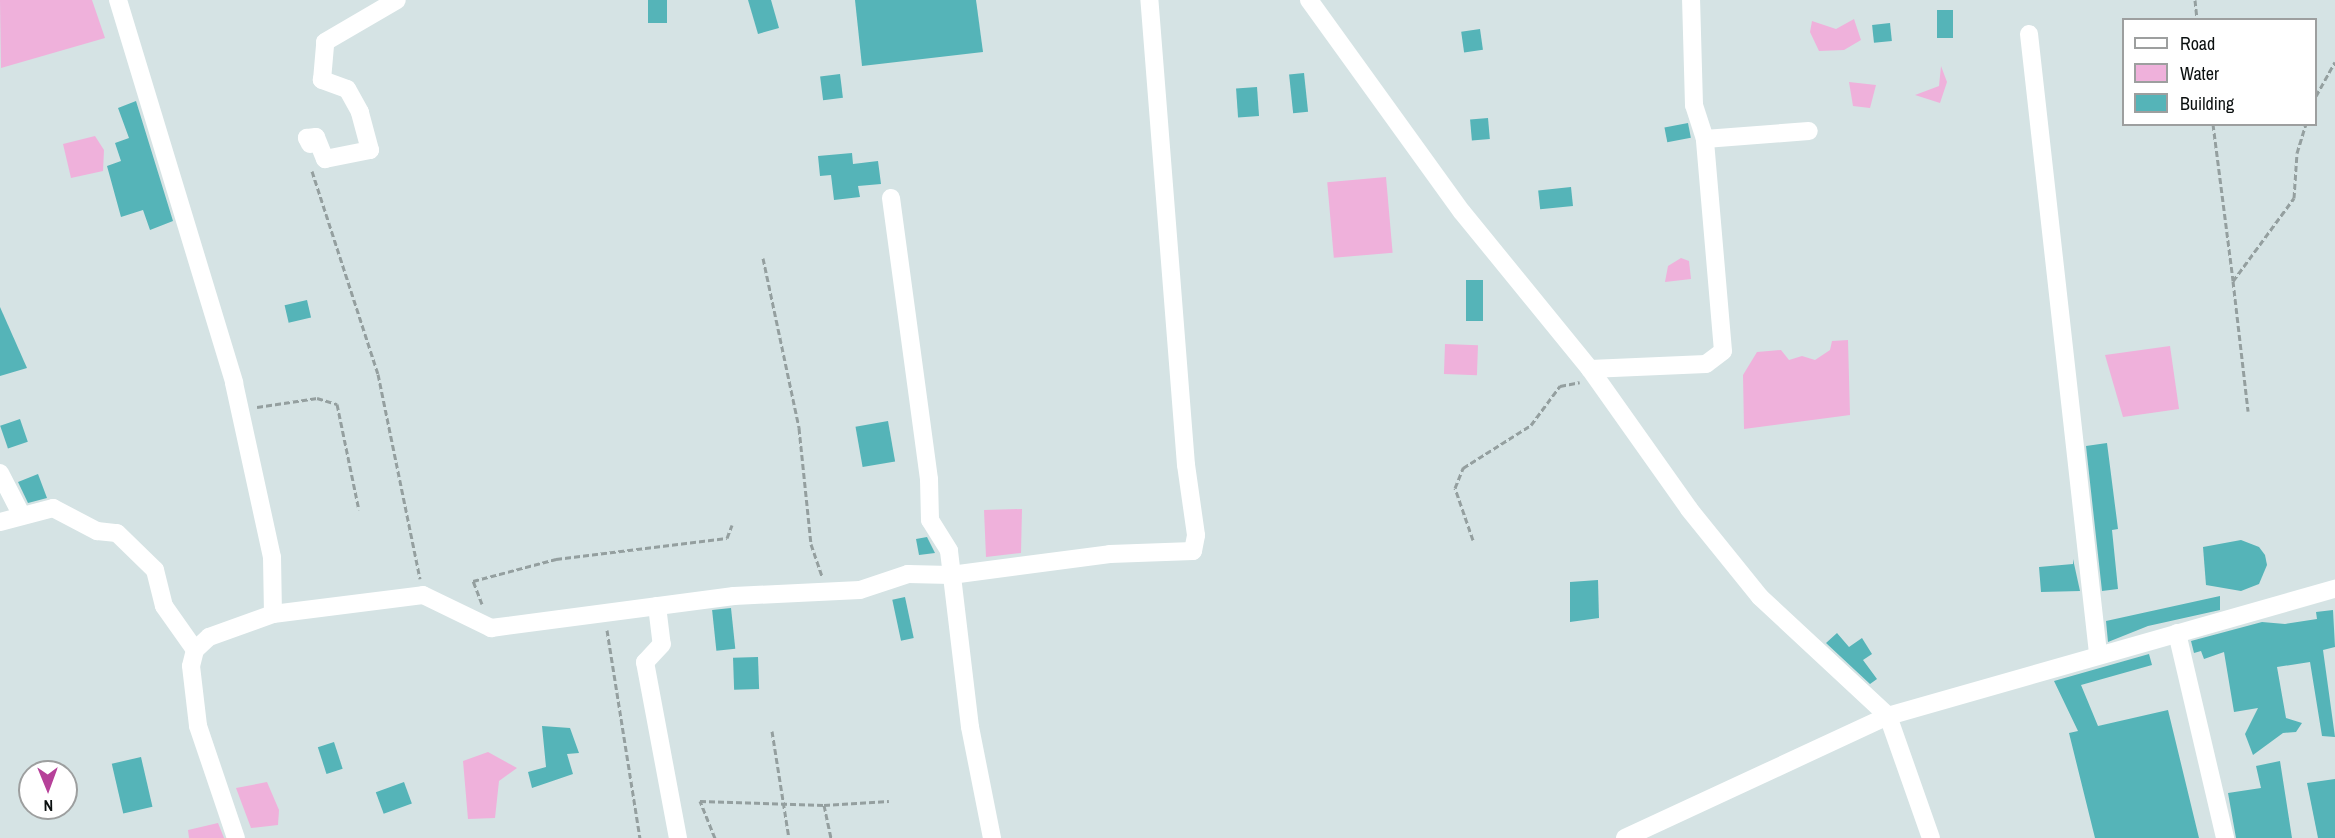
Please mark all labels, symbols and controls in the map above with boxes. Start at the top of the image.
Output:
legend [2122,18,2317,126]
text: Road [2180,31,2215,56]
text: Water [2180,61,2219,86]
text: Building [2180,91,2234,116]
north arrow [18,760,78,820]
text: N [43,795,53,817]

